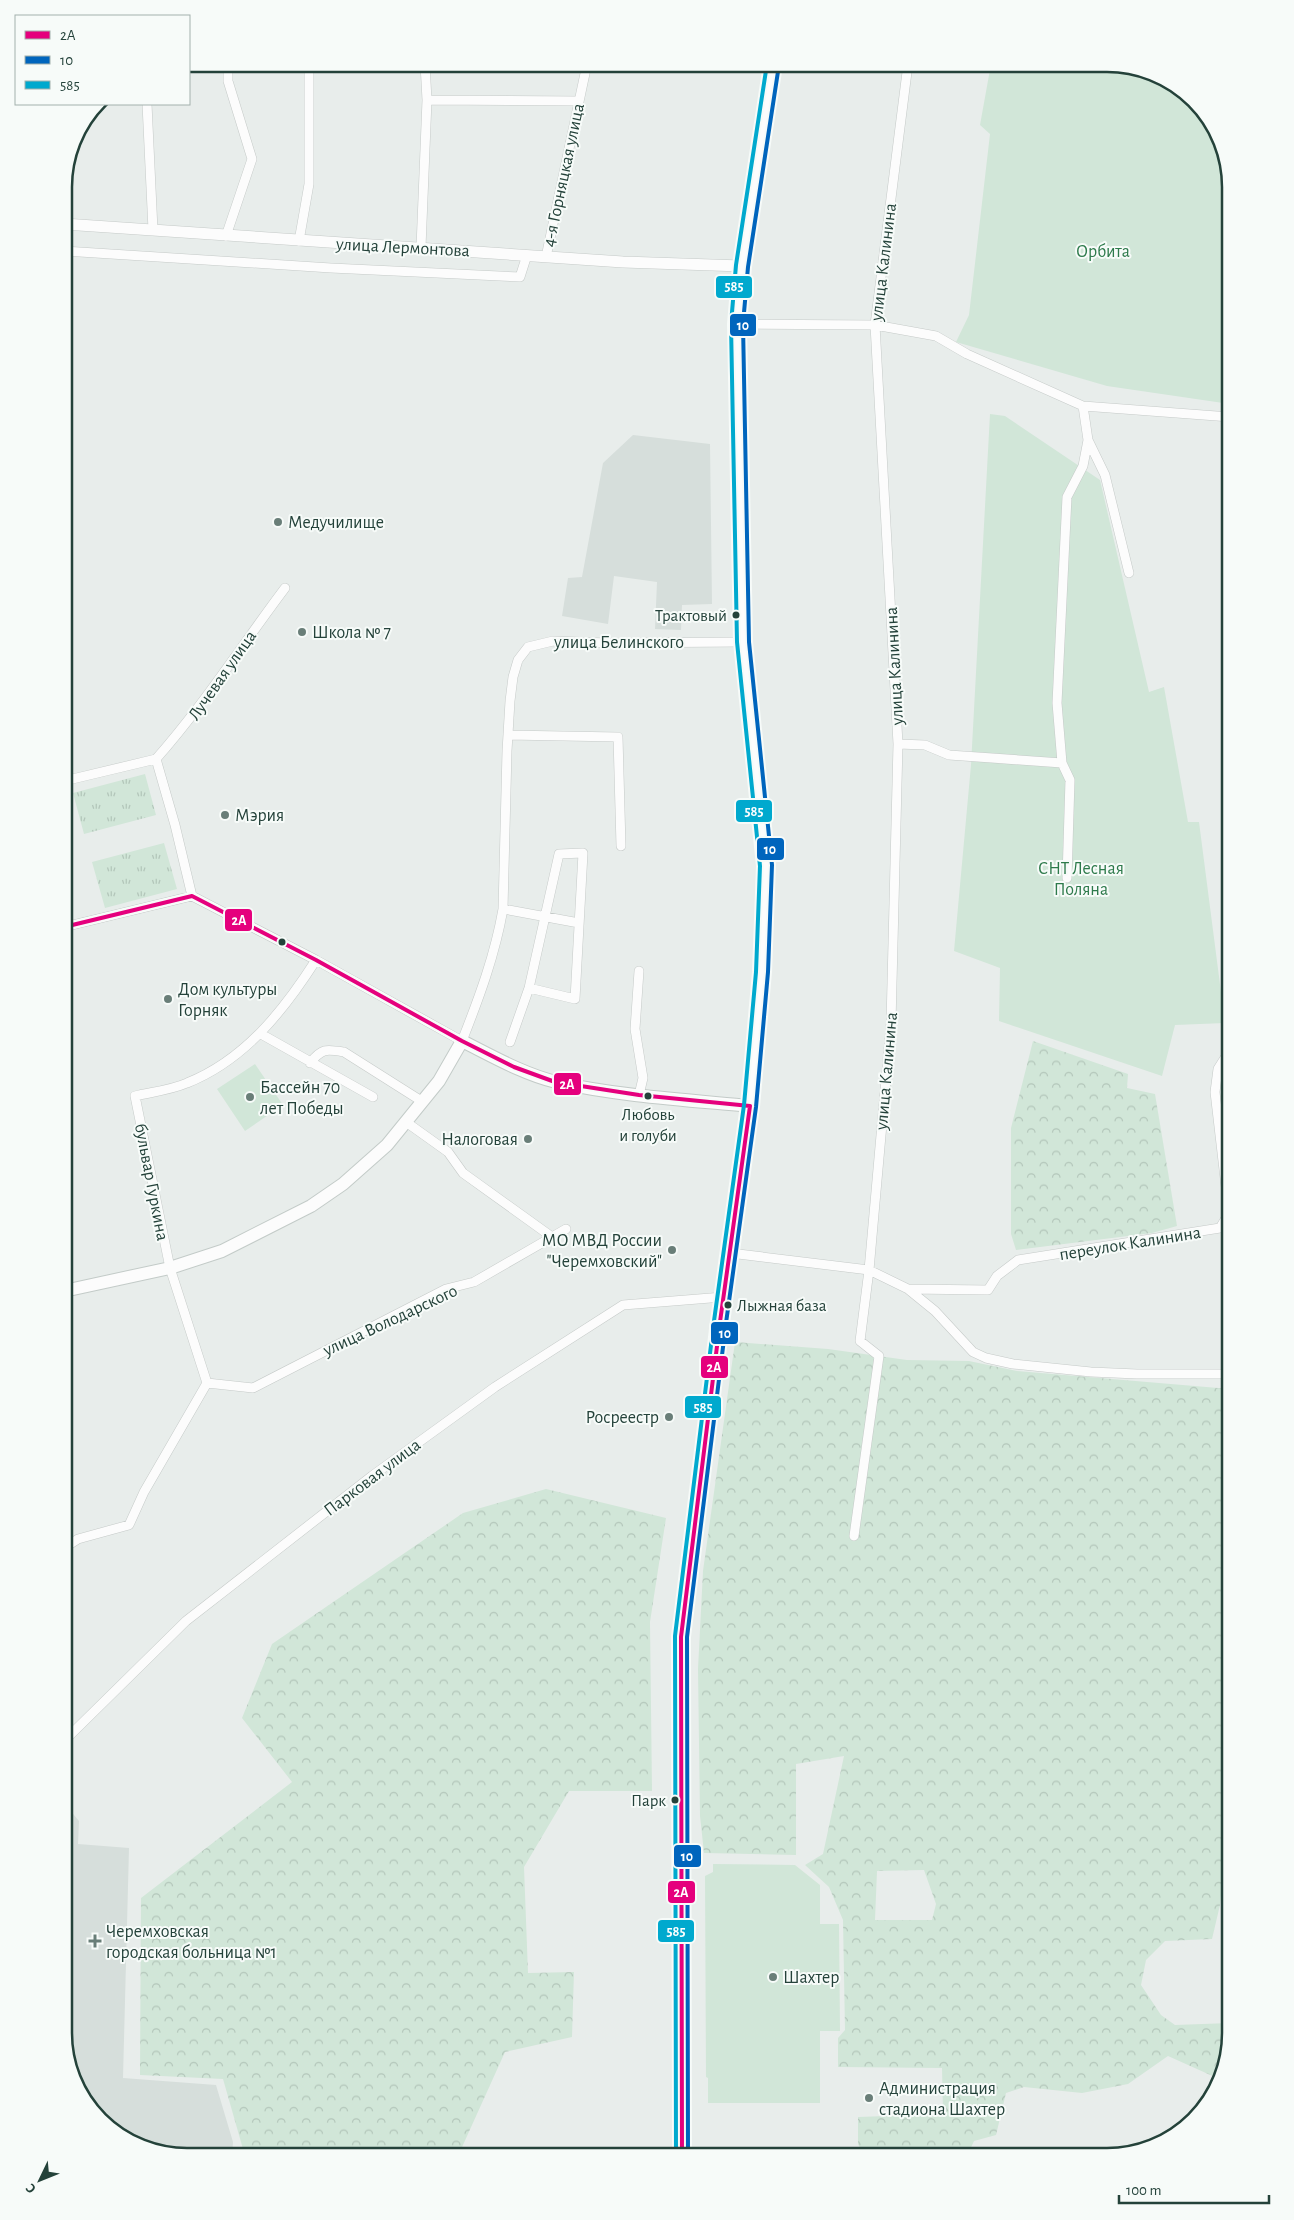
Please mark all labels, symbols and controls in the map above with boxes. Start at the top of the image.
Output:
legend [15,15,190,105]
text: 2А [60,28,76,43]
text: 10 [60,53,73,68]
text: 585 [60,78,80,93]
street label: 4-я Горняцкая улица [540,102,588,249]
street label: улица Калинина [868,202,900,323]
street label: улица Лермонтова [335,235,470,260]
park label: Орбита [1076,242,1130,261]
line badge: 585 [715,275,753,299]
text: 585 [725,280,744,294]
line badge: 10 [729,313,757,337]
text: 10 [737,319,749,333]
place label: Медучилище [288,514,384,532]
marker: Медучилище [272,516,284,528]
street label: улица Калинина [883,606,907,727]
place label: Трактовый [655,607,727,624]
marker: Трактовый [731,610,741,620]
place label: Школа № 7 [312,624,391,642]
marker: Школа № 7 [296,626,308,638]
street label: Лучевая улица [185,627,260,724]
street label: улица Белинского [553,634,684,652]
line badge: 585 [735,799,773,823]
text: 585 [745,805,764,819]
place label: Мэрия [235,807,284,825]
marker: Мэрия [219,809,231,821]
line badge: 10 [756,837,785,861]
text: 10 [764,843,776,857]
park label: СНТ Лесная Поляна [1038,860,1124,899]
line badge: 2А [224,908,253,932]
text: 2А [231,914,247,928]
unlabelled marker [277,937,287,947]
place label: Дом культуры Горняк [178,981,277,1020]
marker: Дом культуры Горняк [162,993,174,1005]
street label: улица Калинина [873,1011,901,1132]
line badge: 2А [553,1072,582,1096]
text: 2А [559,1078,575,1092]
place label: Бассейн 70 лет Победы [260,1079,344,1118]
marker: Бассейн 70 лет Победы [244,1091,256,1103]
marker: Любовь и голуби [643,1091,653,1101]
place label: Любовь и голуби [619,1106,677,1145]
street label: бульвар Гуркина [131,1122,172,1242]
place label: Налоговая [441,1131,518,1149]
marker: Налоговая [522,1133,534,1145]
street label: переулок Калинина [1058,1224,1202,1264]
place label: МО МВД России "Черемховский" [542,1232,662,1271]
marker: МО МВД России "Черемховский" [666,1244,678,1256]
street label: улица Володарского [320,1282,460,1360]
place label: Лыжная база [737,1297,827,1314]
marker: Лыжная база [723,1300,733,1310]
line badge: 10 [710,1321,739,1345]
text: 10 [719,1327,731,1341]
line badge: 2А [700,1355,729,1379]
text: 2А [706,1361,722,1375]
line badge: 585 [684,1395,722,1419]
text: 585 [694,1401,713,1415]
place label: Росреестр [586,1409,659,1427]
marker: Росреестр [663,1411,675,1423]
street label: Парковая улица [321,1436,424,1520]
place label: Парк [631,1792,666,1809]
marker: Парк [670,1795,680,1805]
line badge: 10 [673,1844,702,1868]
text: 10 [681,1850,693,1864]
line badge: 2А [667,1880,696,1904]
text: 2А [673,1886,689,1900]
line badge: 585 [657,1919,695,1943]
place label: Черемховская городская больница №1 [106,1923,277,1962]
text: 585 [667,1925,686,1939]
marker: Черемховская городская больница №1 [88,1934,102,1948]
place label: Шахтер [783,1969,839,1987]
marker: Шахтер [767,1971,779,1983]
place label: Администрация стадиона Шахтер [879,2080,1005,2119]
marker: Администрация стадиона Шахтер [863,2092,875,2104]
north arrow [15,2155,65,2205]
scale bar [1119,2172,1269,2204]
text: С [23,2180,39,2196]
text: 100 m [1126,2183,1161,2198]

